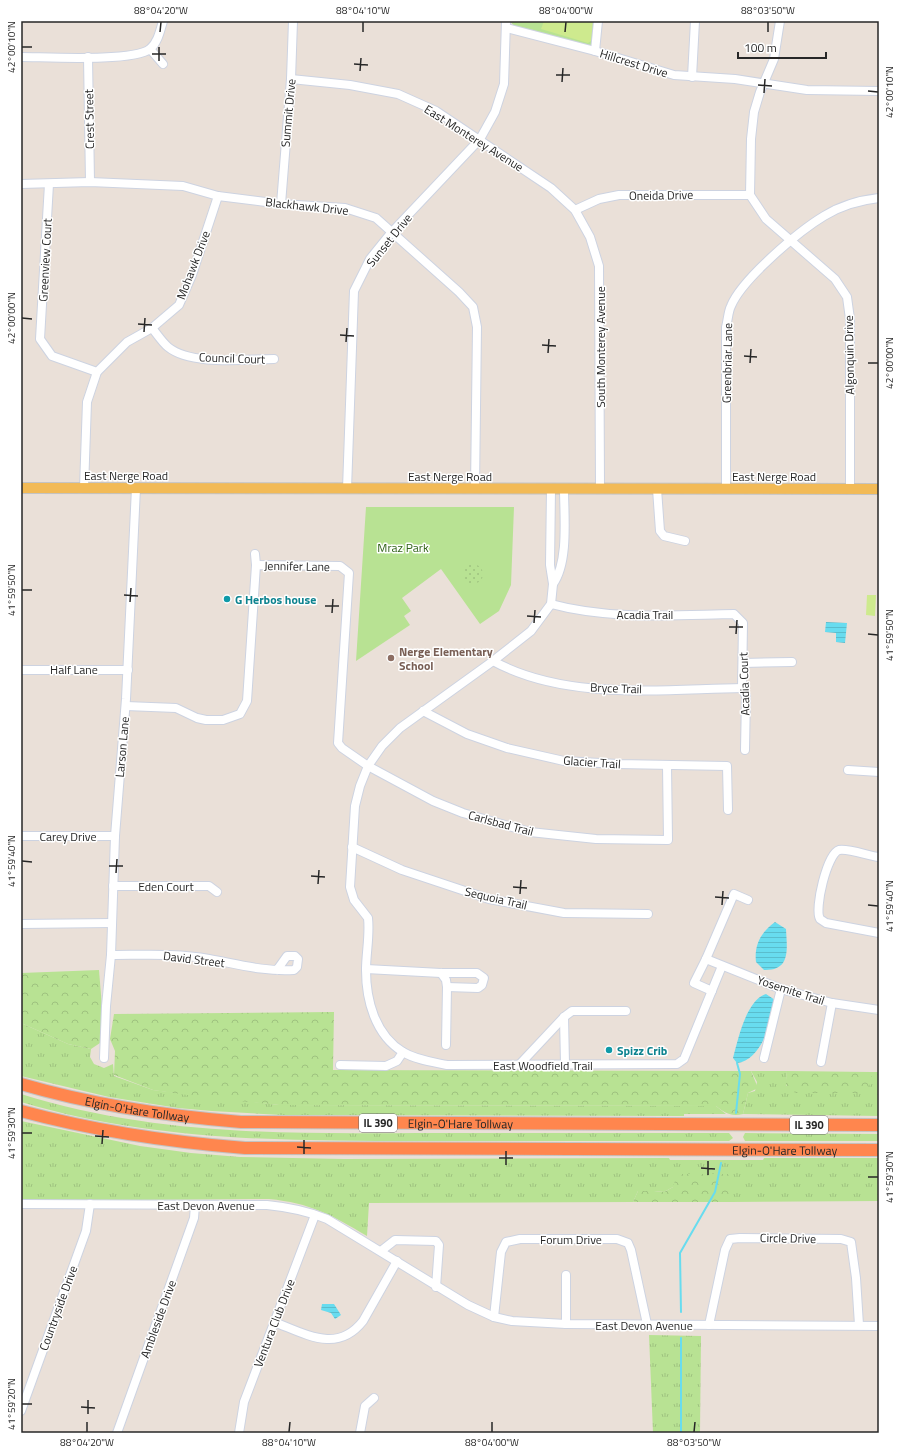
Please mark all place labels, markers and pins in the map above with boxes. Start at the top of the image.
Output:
place label: G Herbos house [235,590,316,609]
marker: G Herbos house [222,594,232,604]
place label: Nerge Elementary School [399,642,493,675]
marker: Nerge Elementary School [386,653,396,663]
place label: Spizz Crib [617,1041,668,1060]
marker: Spizz Crib [604,1045,614,1055]

